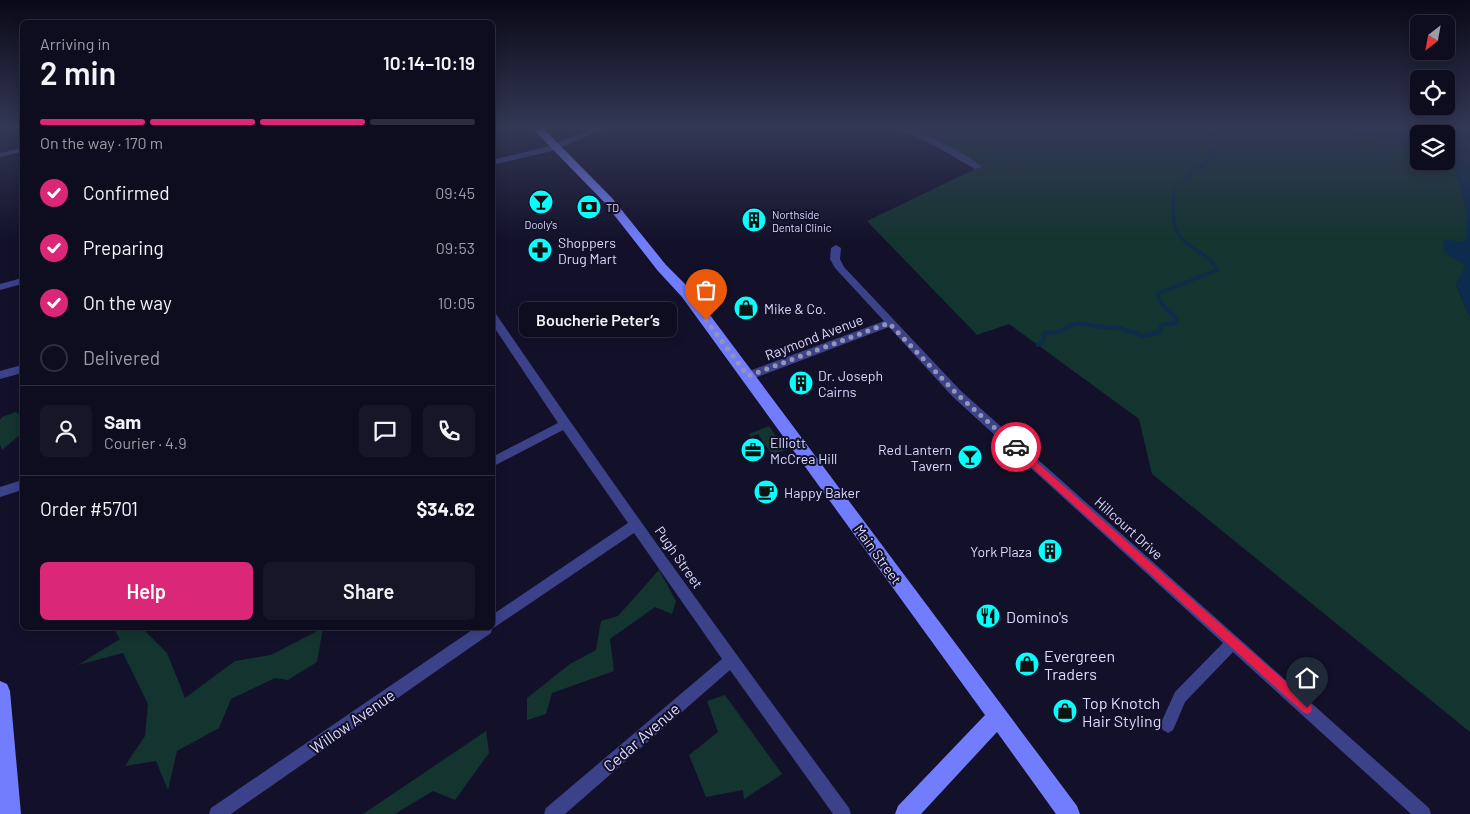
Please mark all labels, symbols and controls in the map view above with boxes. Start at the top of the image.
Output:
north arrow [1410,15,1455,60]
map controls [1410,15,1455,170]
text: Arriving in [40,34,110,53]
text: 10:14–10:19 [383,51,475,74]
text: 2 min [40,53,116,91]
button: locate [1410,70,1455,115]
button: layers [1410,125,1455,170]
text: On the way · 170 m [40,133,163,152]
icon: check [40,179,68,207]
text: Confirmed [83,181,170,204]
text: 09:45 [435,183,475,202]
bar icon: Dooly's [528,189,554,215]
bank icon: TD [576,194,602,220]
place label: TD [606,201,619,214]
building icon: Northside Dental Clinic [741,207,767,233]
place label: Northside Dental Clinic [772,208,832,234]
place label: Dooly's [525,218,557,231]
icon: check [40,234,68,262]
place label: Shoppers Drug Mart [558,234,617,267]
text: Preparing [83,236,164,259]
pharmacy icon: Shoppers Drug Mart [527,237,553,263]
text: 09:53 [436,238,475,257]
pin [685,269,727,320]
icon: bag [692,276,720,304]
icon: check [40,289,68,317]
text: On the way [83,291,172,314]
text: 10:05 [438,293,475,312]
shop icon: Mike & Co. [733,295,759,321]
place label: Mike & Co. [764,300,826,317]
callout: Boucherie Peter’s [518,302,676,338]
text: Boucherie Peter’s [536,310,660,329]
street label: Raymond Avenue [763,311,865,363]
text: Delivered [83,346,160,369]
place label: Dr. Joseph Cairns [818,367,883,400]
building icon: Dr. Joseph Cairns [788,370,814,396]
button: person [40,405,92,457]
button: chat [359,405,411,457]
button: phone [423,405,475,457]
text: Sam [104,410,141,433]
courier [991,422,1041,472]
text: Courier · 4.9 [104,433,187,452]
icon: car [1002,433,1030,461]
place label: Elliott McCrea Hill [770,434,837,467]
office icon: Elliott McCrea Hill [740,437,766,463]
place label: Red Lantern Tavern [878,441,952,474]
bar icon: Red Lantern Tavern [957,444,983,470]
cafe icon: Happy Baker [753,479,779,505]
place label: Happy Baker [784,484,860,501]
street label: Hillcourt Drive [1091,493,1167,563]
text: Order #5701 [40,497,138,520]
text: $34.62 [416,497,475,520]
street label: Main Street [851,521,905,587]
street label: Pugh Street [651,523,707,591]
building icon: York Plaza [1037,538,1063,564]
place label: York Plaza [970,543,1032,560]
button: Help [40,562,253,620]
button: Share [263,562,475,620]
restaurant icon: Domino's [975,603,1001,629]
place label: Domino's [1006,607,1068,626]
place label: Evergreen Traders [1044,646,1115,683]
shop icon: Evergreen Traders [1014,651,1040,677]
pin [1286,657,1328,708]
icon: home [1293,664,1321,692]
street label: Willow Avenue [306,685,398,757]
place label: Top Knotch Hair Styling [1082,693,1161,730]
shop icon: Top Knotch Hair Styling [1052,698,1078,724]
street label: Cedar Avenue [599,699,683,775]

